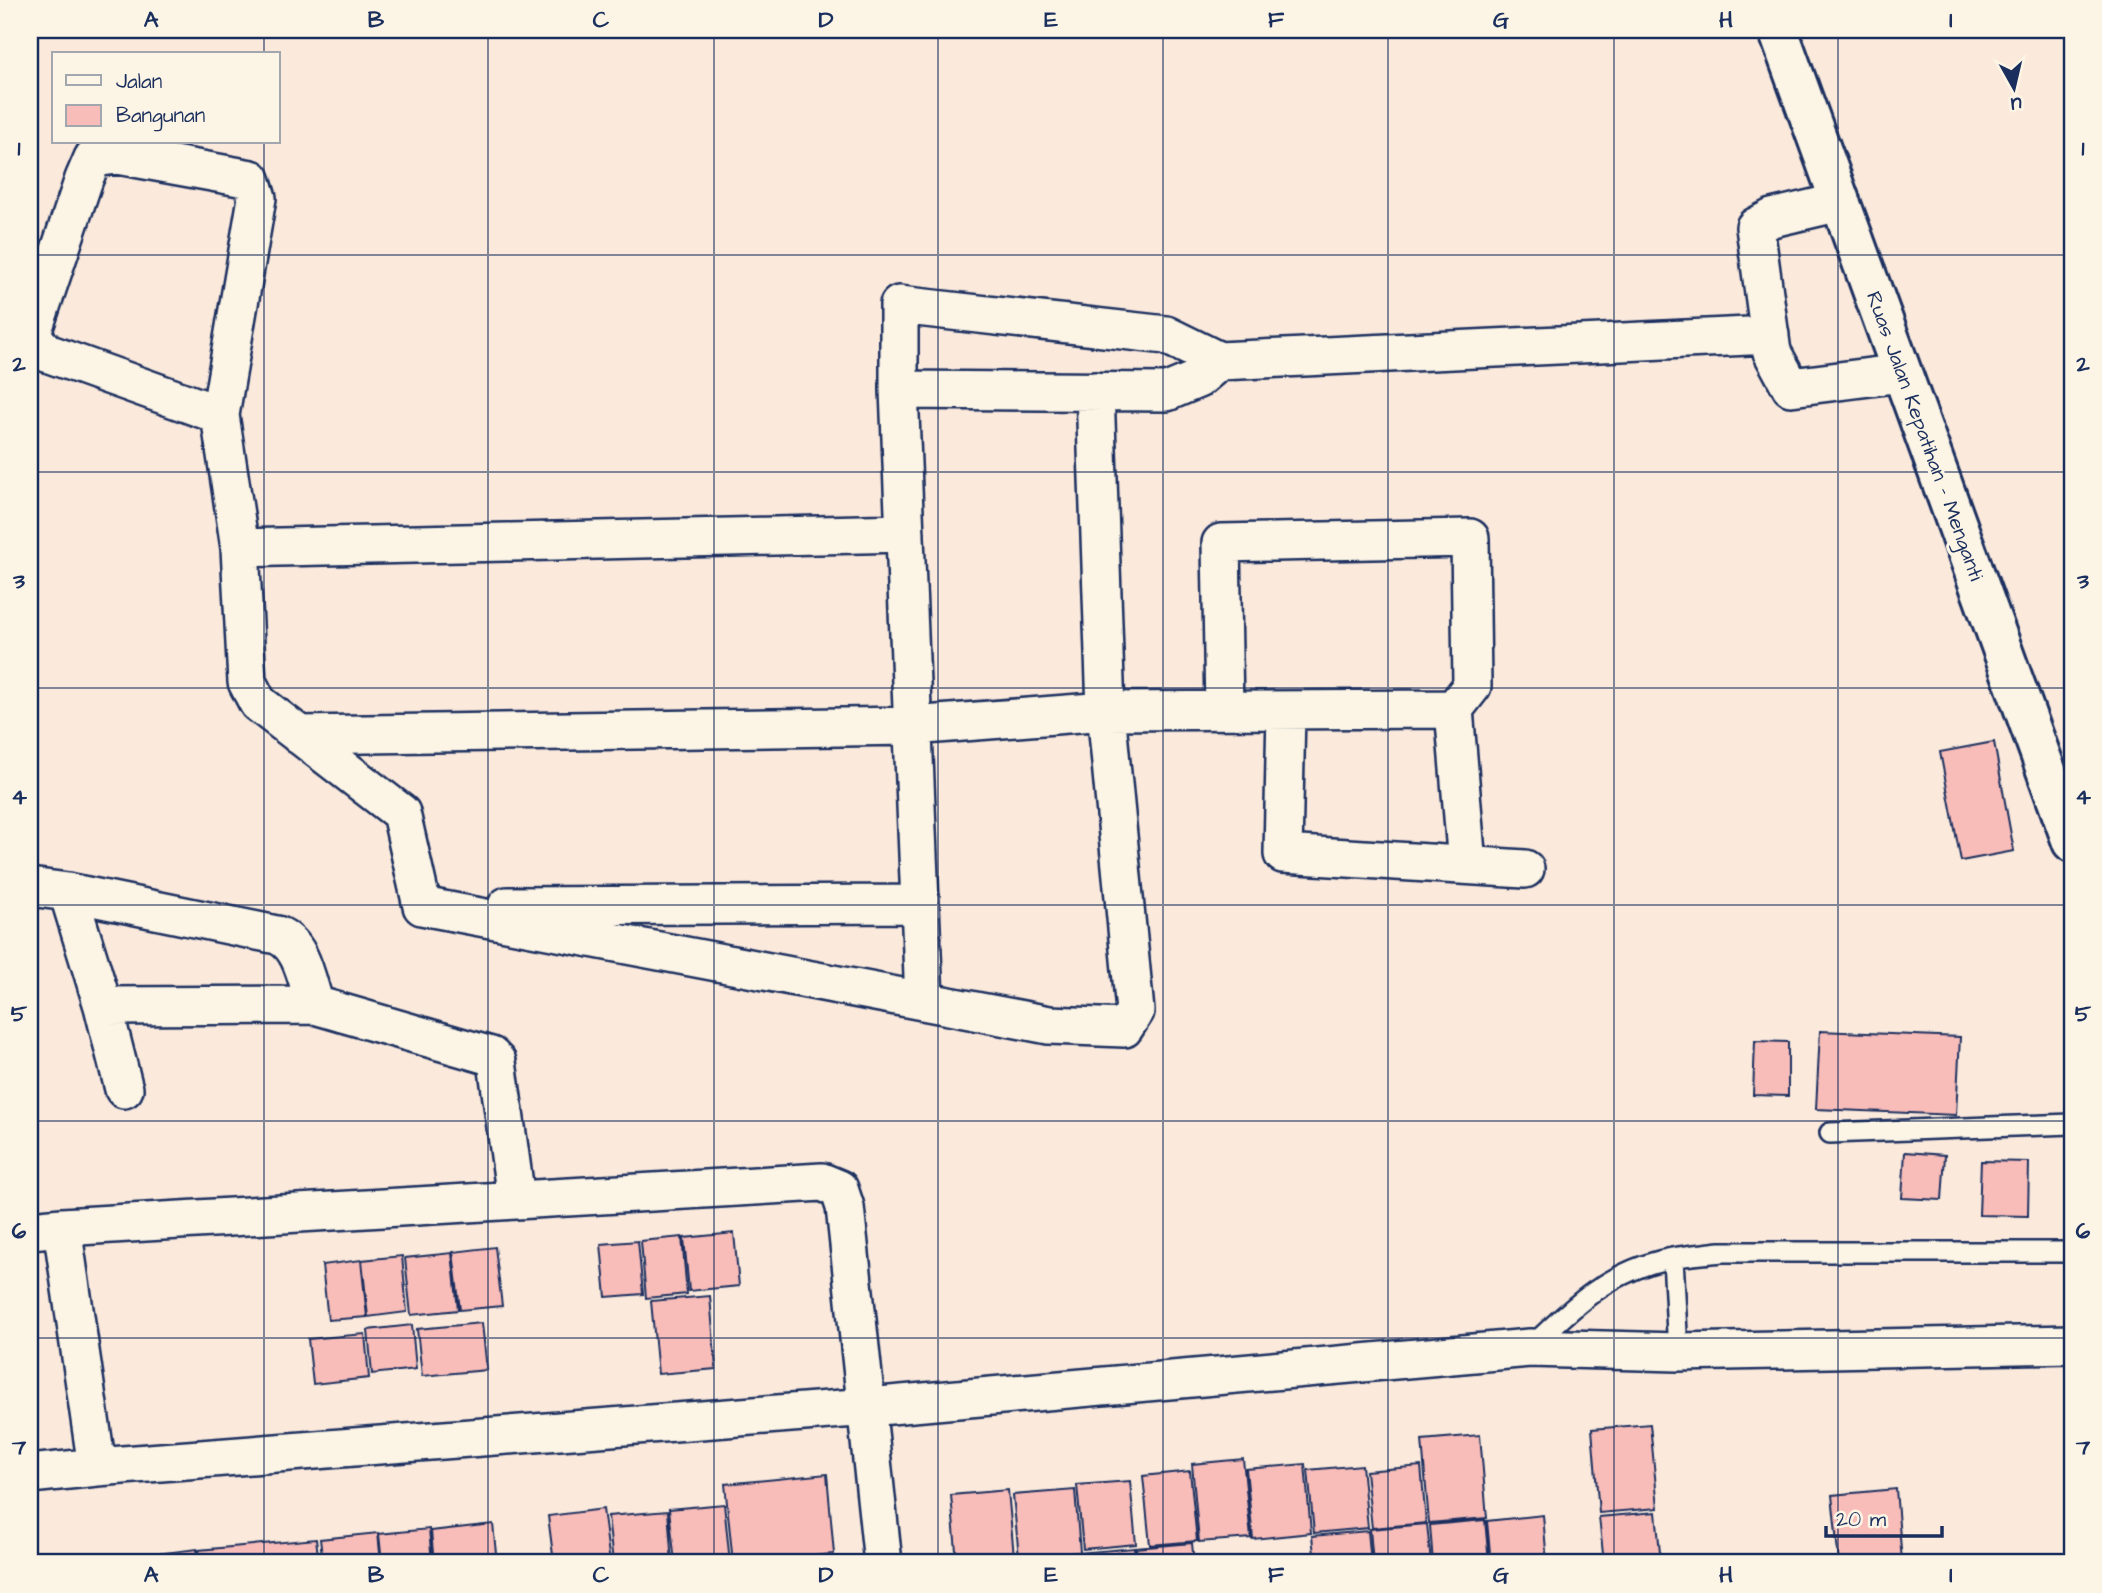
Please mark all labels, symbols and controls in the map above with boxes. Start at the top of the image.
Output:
text: A [144,4,159,36]
text: B [368,4,385,36]
text: C [593,4,610,36]
text: D [819,4,834,36]
text: E [1044,4,1058,36]
text: F [1268,4,1285,36]
text: G [1493,4,1509,36]
text: H [1719,4,1733,36]
text: I [1949,4,1953,36]
legend [52,52,280,144]
north arrow [1980,52,2050,122]
text: Jalan [116,67,162,96]
text: U [2009,89,2023,118]
text: Bangunan [116,101,205,132]
text: 1 [18,132,21,164]
text: 1 [2082,132,2085,164]
street label: Ruas Jalan Kepatihan - Menganti [1857,287,1991,585]
text: 2 [11,348,26,380]
text: 2 [2075,348,2090,380]
text: 3 [12,565,25,597]
text: 3 [2076,565,2089,597]
text: 4 [11,781,27,813]
text: 4 [2075,781,2091,813]
text: 5 [11,998,28,1030]
text: 5 [2075,998,2092,1030]
text: 6 [12,1215,27,1247]
text: 6 [2076,1215,2091,1247]
text: 7 [11,1431,27,1463]
text: 7 [2075,1431,2091,1463]
scale bar [1826,1495,1941,1539]
text: 20 m [1836,1505,1887,1534]
text: A [144,1559,159,1591]
text: B [368,1559,385,1591]
text: C [593,1559,610,1591]
text: D [819,1559,834,1591]
text: E [1044,1559,1058,1591]
text: F [1268,1559,1285,1591]
text: G [1493,1559,1509,1591]
text: H [1719,1559,1733,1591]
text: I [1949,1559,1953,1591]

